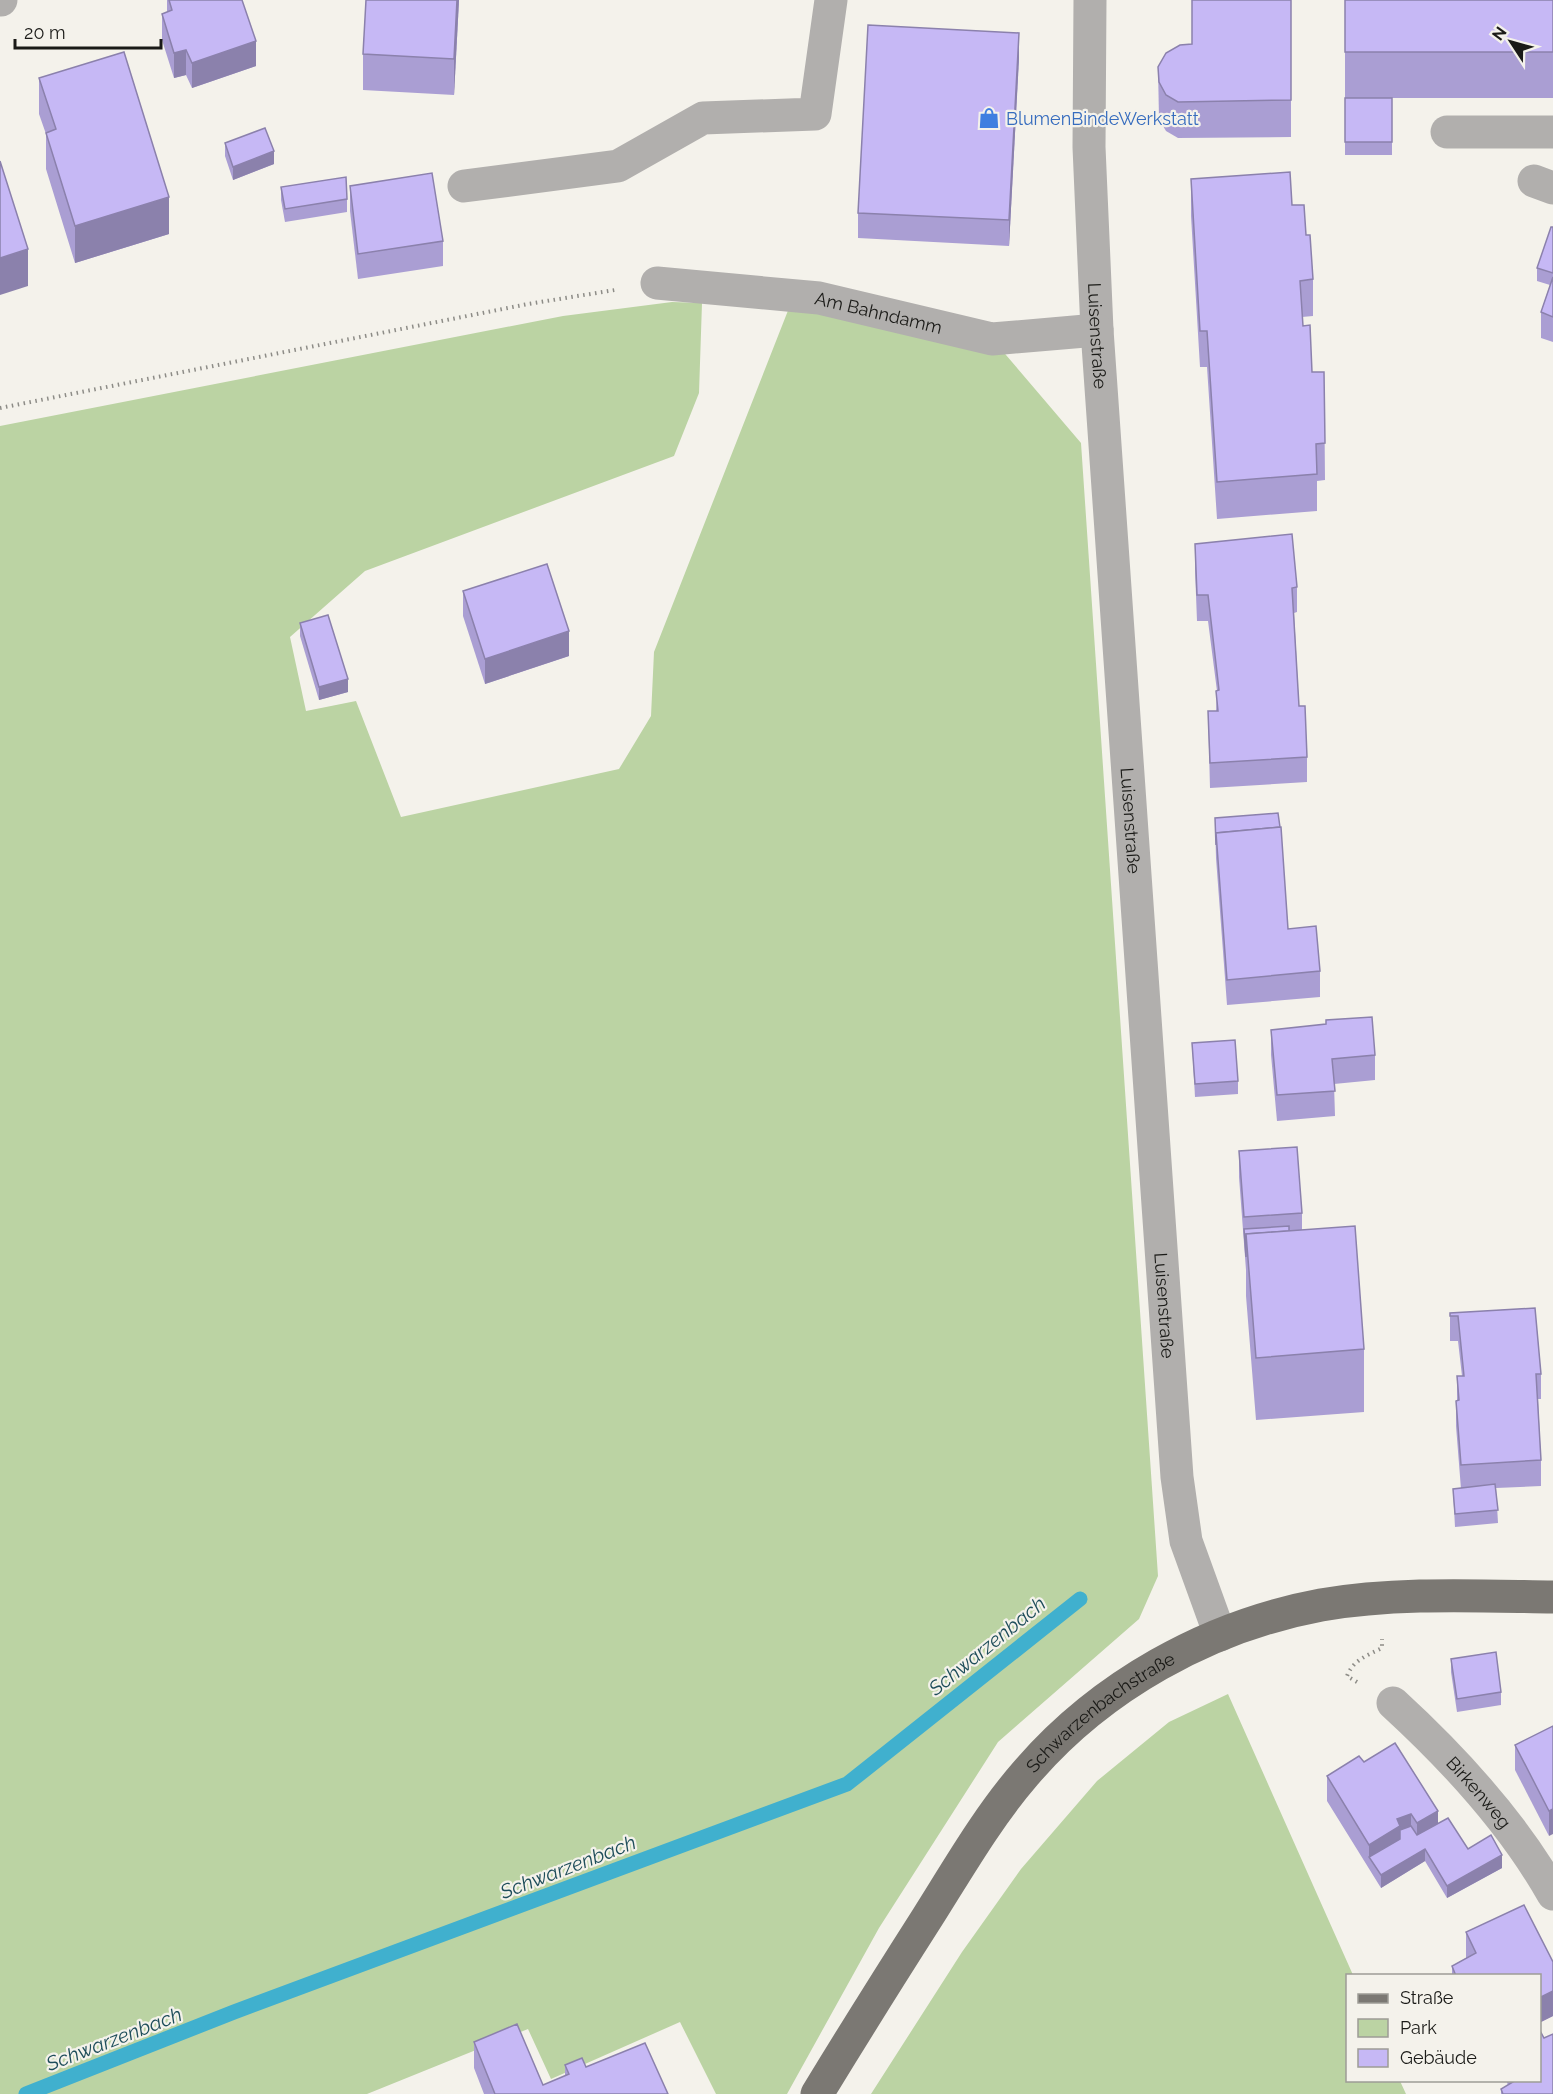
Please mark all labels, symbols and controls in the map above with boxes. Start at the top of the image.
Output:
scale bar [15,12,160,50]
north arrow [1481,12,1541,72]
text: 20 m [24,22,66,43]
text: N [1488,23,1511,44]
shop icon: BlumenBindeWerkstatt [977,106,1001,130]
place label: BlumenBindeWerkstatt [1006,108,1199,129]
street label: Luisenstraße [1084,282,1112,390]
street label: Am Bahndamm [813,287,944,337]
street label: Luisenstraße [1117,767,1145,875]
street label: Luisenstraße [1151,1252,1179,1360]
water label: Schwarzenbach [923,1592,1050,1701]
street label: Schwarzenbachstraße [1021,1647,1178,1776]
street label: Birkenweg [1442,1752,1516,1832]
water label: Schwarzenbach [496,1830,639,1904]
legend [1346,1974,1541,2082]
text: Straße [1400,1987,1454,2008]
water label: Schwarzenbach [42,2002,185,2076]
text: Park [1400,2017,1437,2038]
text: Gebäude [1400,2047,1477,2068]

